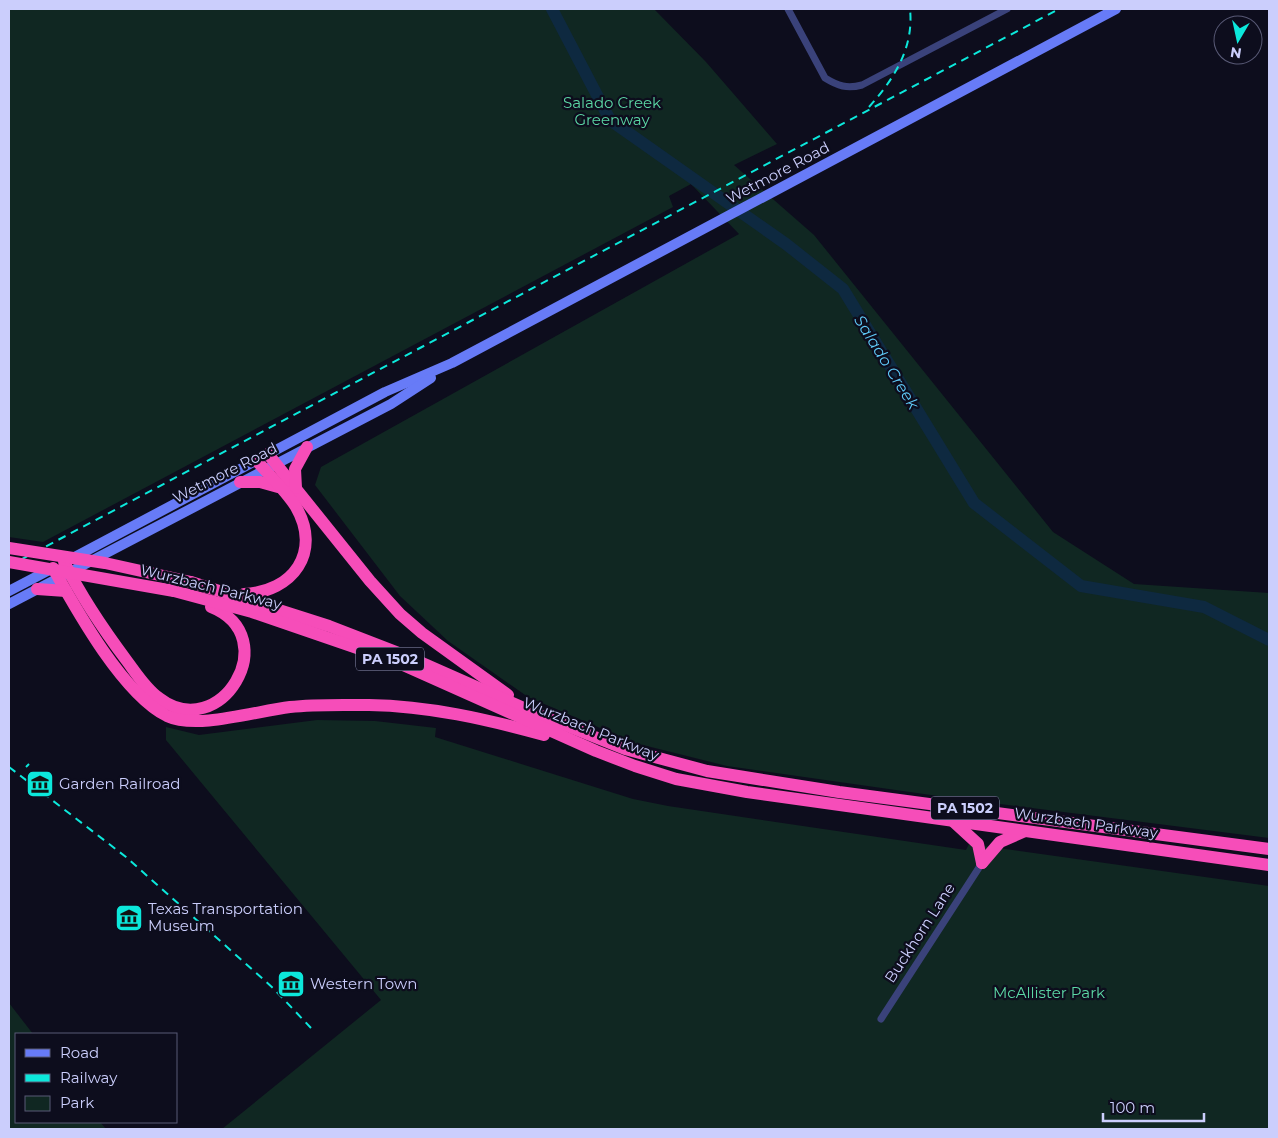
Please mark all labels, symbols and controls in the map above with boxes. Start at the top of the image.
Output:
north arrow [1213,15,1263,65]
text: N [1229,43,1243,63]
park label: Salado Creek Greenway [563,93,661,129]
street label: Wetmore Road [723,137,833,208]
water label: Salado Creek [850,312,924,414]
street label: Wetmore Road [170,438,280,507]
street label: Wurzbach Parkway [139,560,284,613]
road number: PA 1502 [356,648,424,671]
street label: Wurzbach Parkway [521,693,663,765]
museum icon: Garden Railroad [25,769,55,799]
place label: Garden Railroad [59,774,180,793]
road number: PA 1502 [931,796,999,820]
street label: Wurzbach Parkway [1013,803,1160,842]
street label: Buckhorn Lane [880,879,959,986]
place label: Texas Transportation Museum [148,899,303,935]
museum icon: Texas Transportation Museum [114,903,144,933]
museum icon: Western Town [276,969,306,999]
place label: Western Town [310,974,417,993]
park label: McAllister Park [993,983,1105,1002]
legend [15,1033,178,1123]
text: Road [60,1043,99,1062]
text: Railway [60,1068,118,1087]
scale bar [1103,1090,1204,1122]
text: Park [60,1093,94,1112]
text: 100 m [1110,1098,1155,1117]

